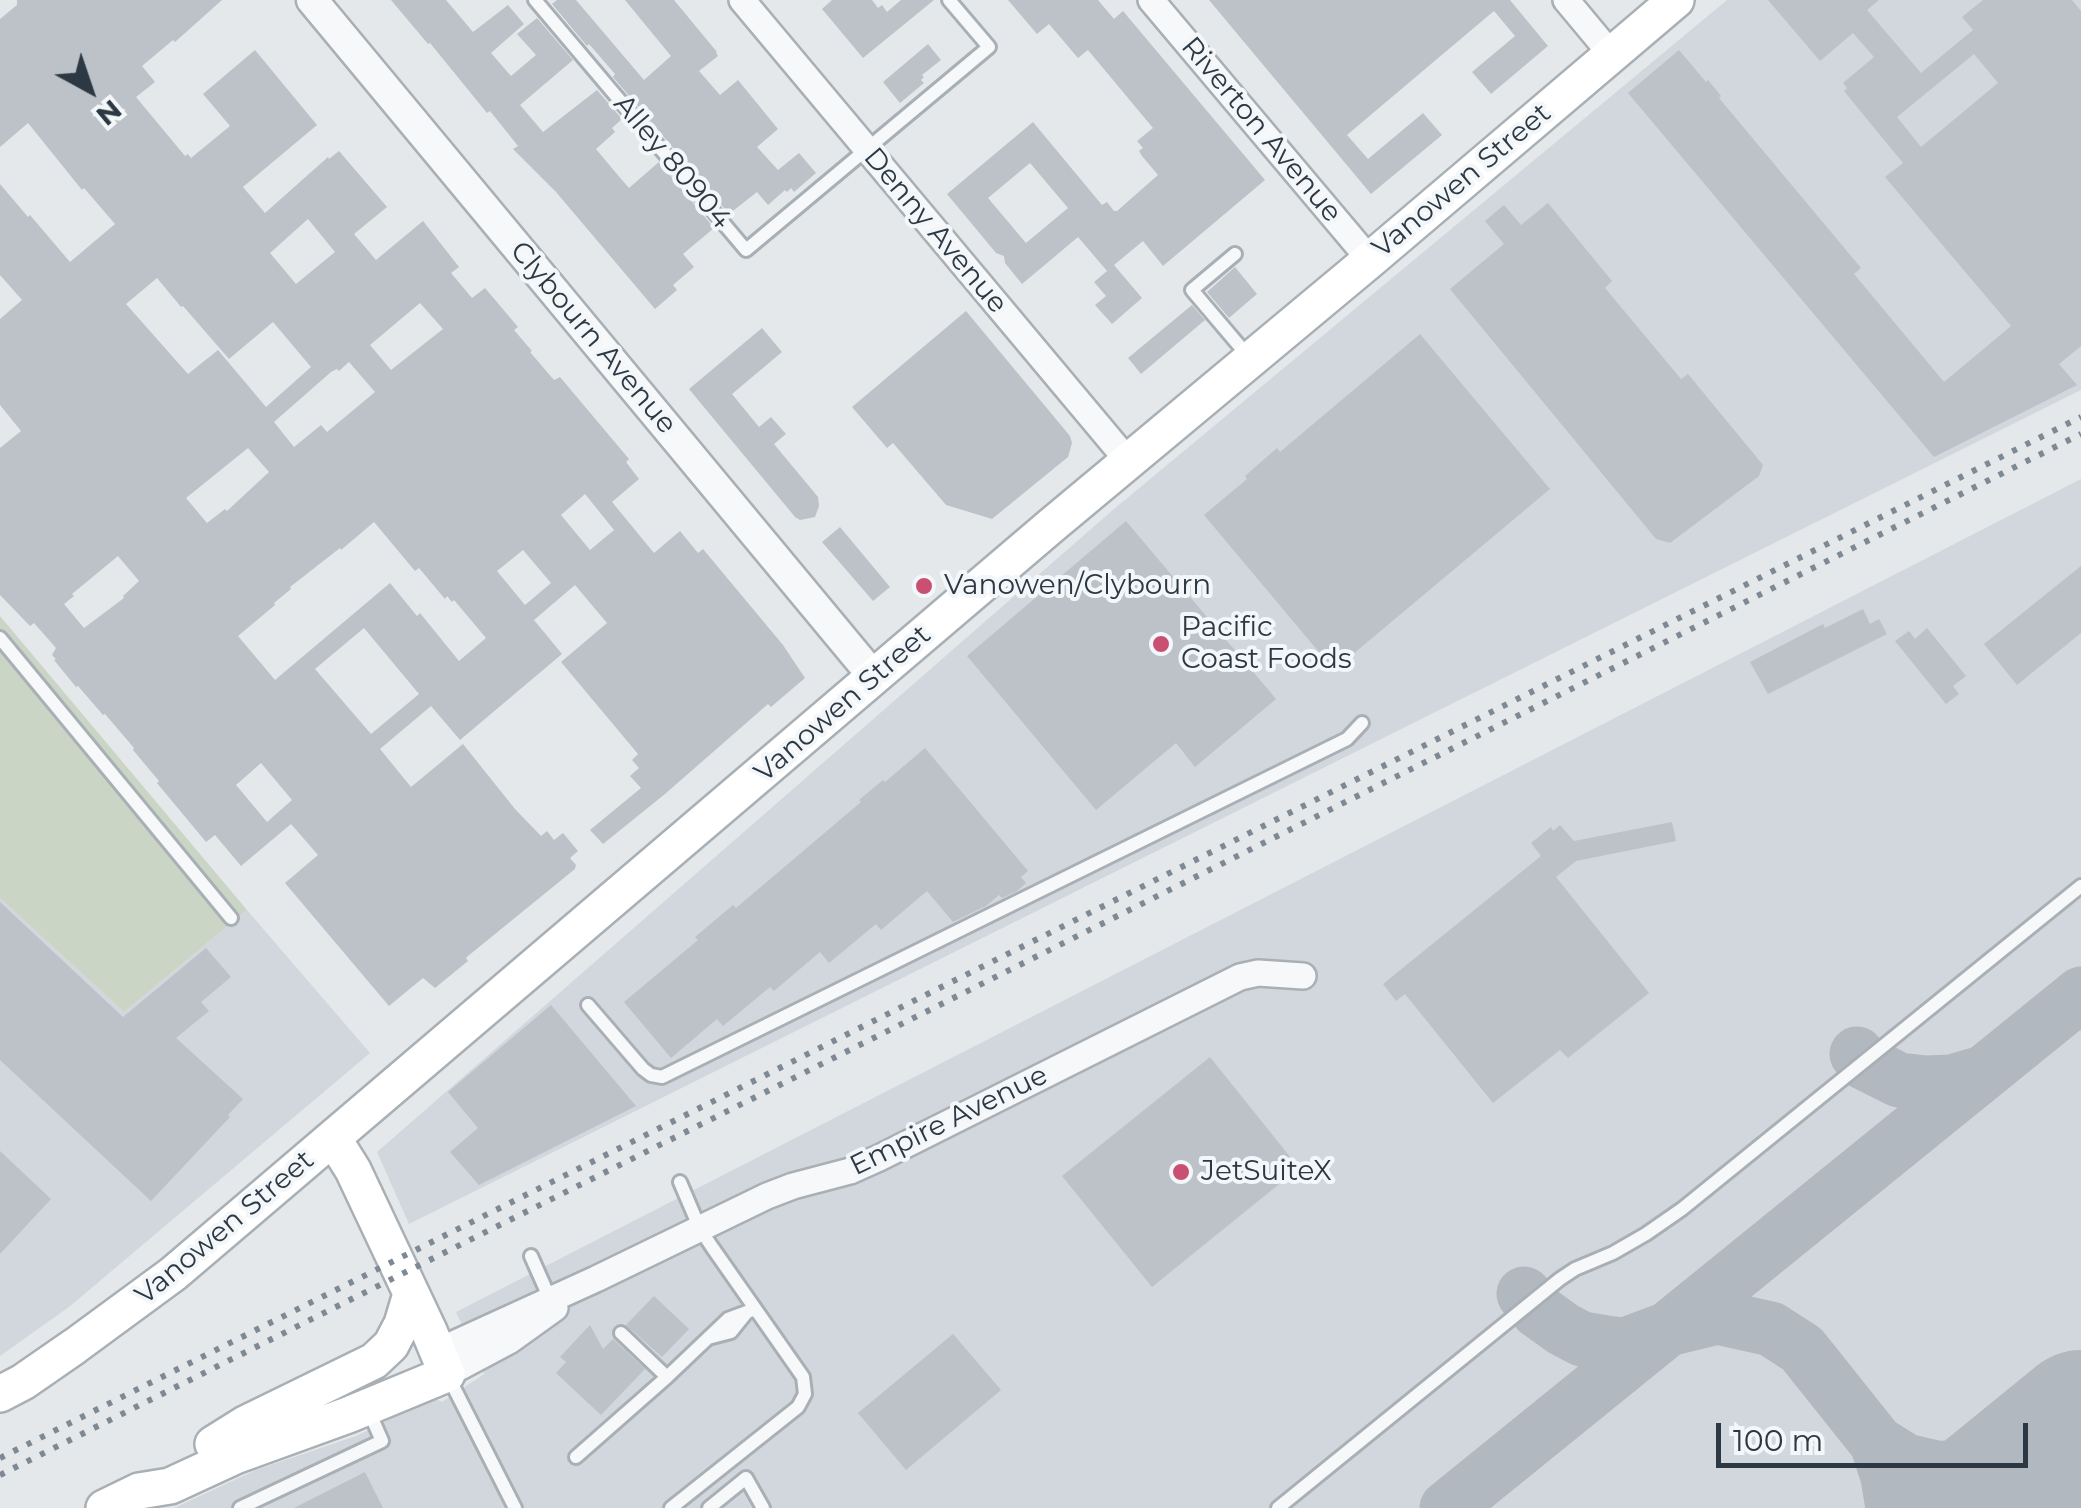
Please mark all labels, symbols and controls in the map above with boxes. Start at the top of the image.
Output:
street label: Riverton Avenue [1174,31,1348,229]
north arrow [40,40,140,140]
street label: Alley 80904 [606,88,738,236]
text: N [90,93,129,133]
street label: Vanowen Street [1366,97,1558,265]
street label: Denny Avenue [856,141,1014,321]
street label: Clybourn Avenue [503,235,683,441]
place label: Vanowen/Clybourn [944,569,1211,603]
marker: Vanowen/Clybourn [913,575,935,597]
place label: Pacific Coast Foods [1181,611,1352,677]
street label: Vanowen Street [748,618,938,790]
marker: Pacific Coast Foods [1150,633,1172,655]
street label: Empire Avenue [845,1059,1053,1183]
street label: Vanowen Street [129,1144,321,1312]
place label: JetSuiteX [1201,1155,1332,1189]
marker: JetSuiteX [1170,1161,1192,1183]
scale bar [1721,1403,2034,1465]
text: 100 m [1733,1422,1823,1459]

